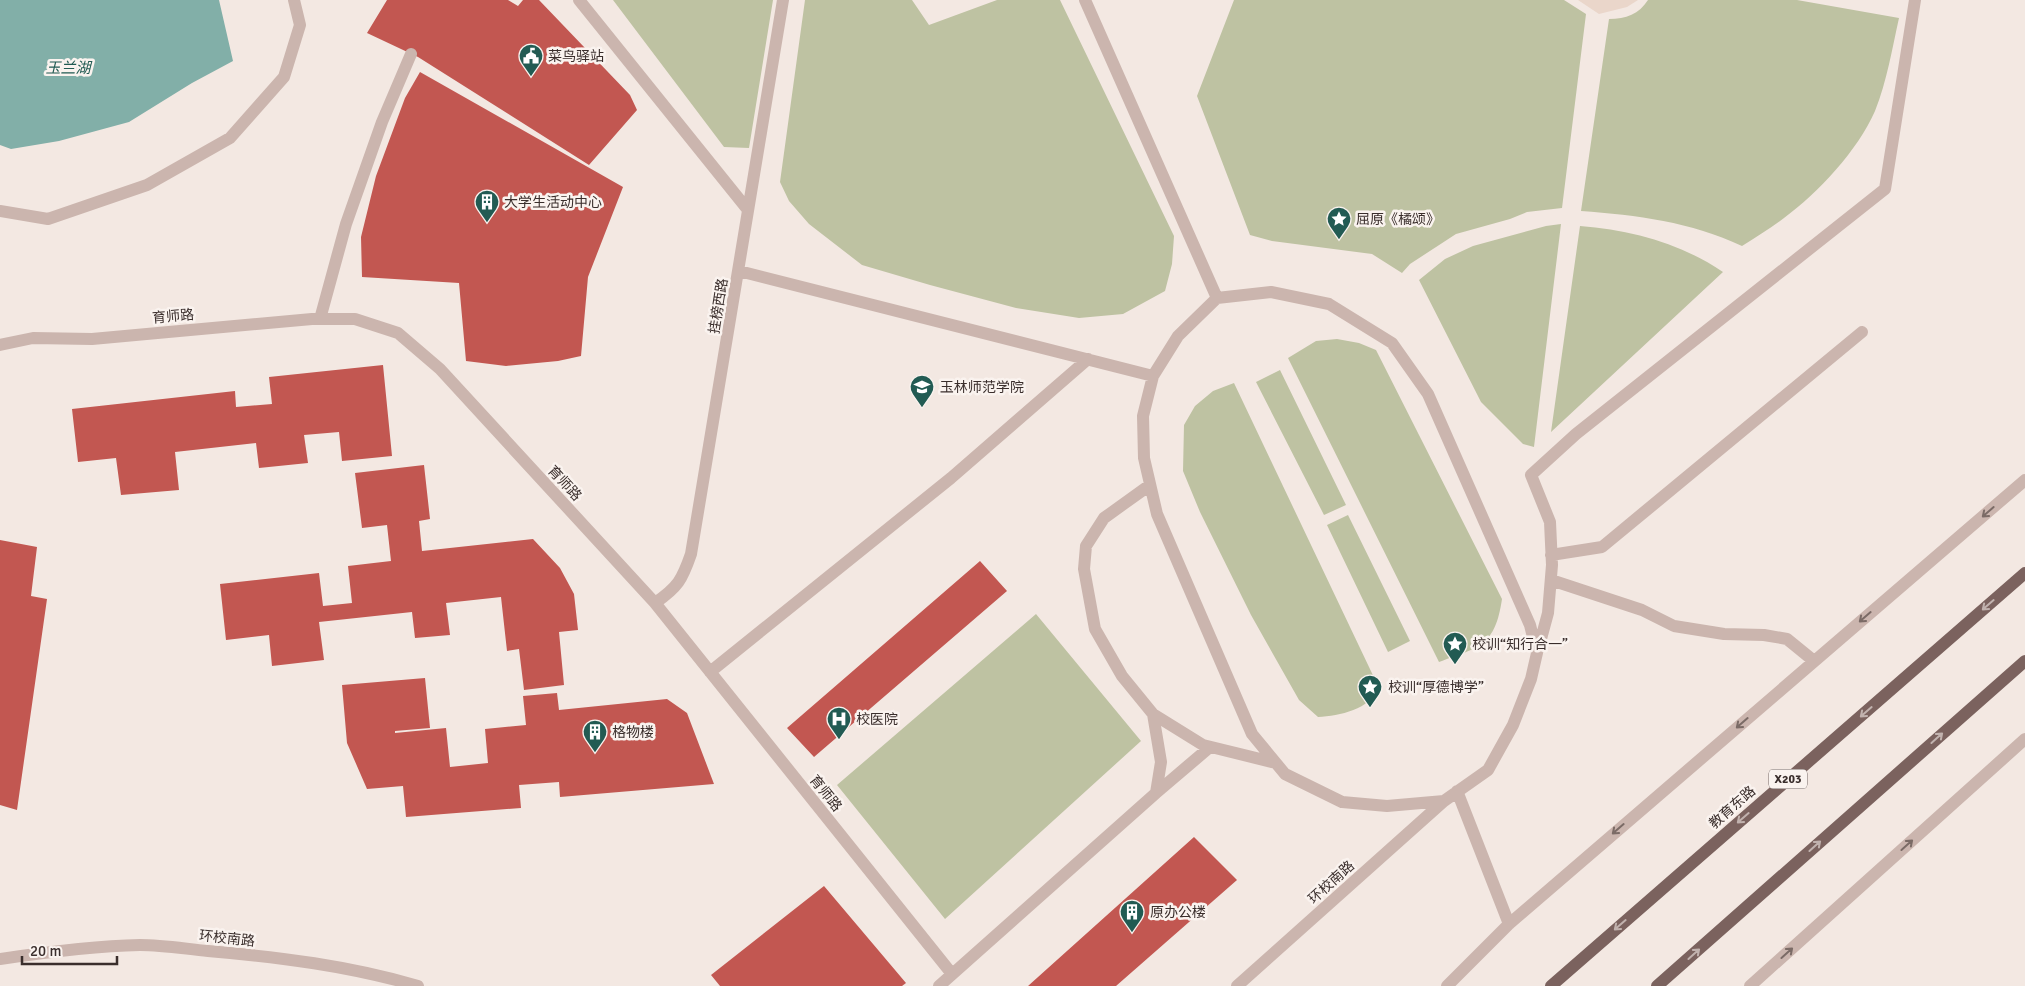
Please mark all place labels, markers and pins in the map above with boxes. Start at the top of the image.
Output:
public building icon: 菜鸟驿站 [518,43,544,77]
place label: 菜鸟驿站 [548,48,604,65]
building icon: 大学生活动中心 [474,189,500,223]
place label: 大学生活动中心 [504,194,602,211]
place icon: 屈原《橘颂》 [1326,206,1352,240]
place label: 屈原《橘颂》 [1356,211,1440,228]
school or university icon: 玉林师范学院 [909,374,935,408]
place label: 玉林师范学院 [940,379,1024,396]
place icon: 校训“知行合一” [1442,631,1468,665]
place label: 校训“知行合一” [1472,636,1568,653]
place icon: 校训“厚德博学” [1357,674,1383,708]
place label: 校训“厚德博学” [1388,679,1484,696]
hospital icon: 校医院 [826,706,852,740]
place label: 校医院 [856,711,898,728]
building icon: 格物楼 [582,719,608,753]
place label: 格物楼 [612,724,654,741]
building icon: 原办公楼 [1119,899,1145,933]
place label: 原办公楼 [1150,904,1206,921]

